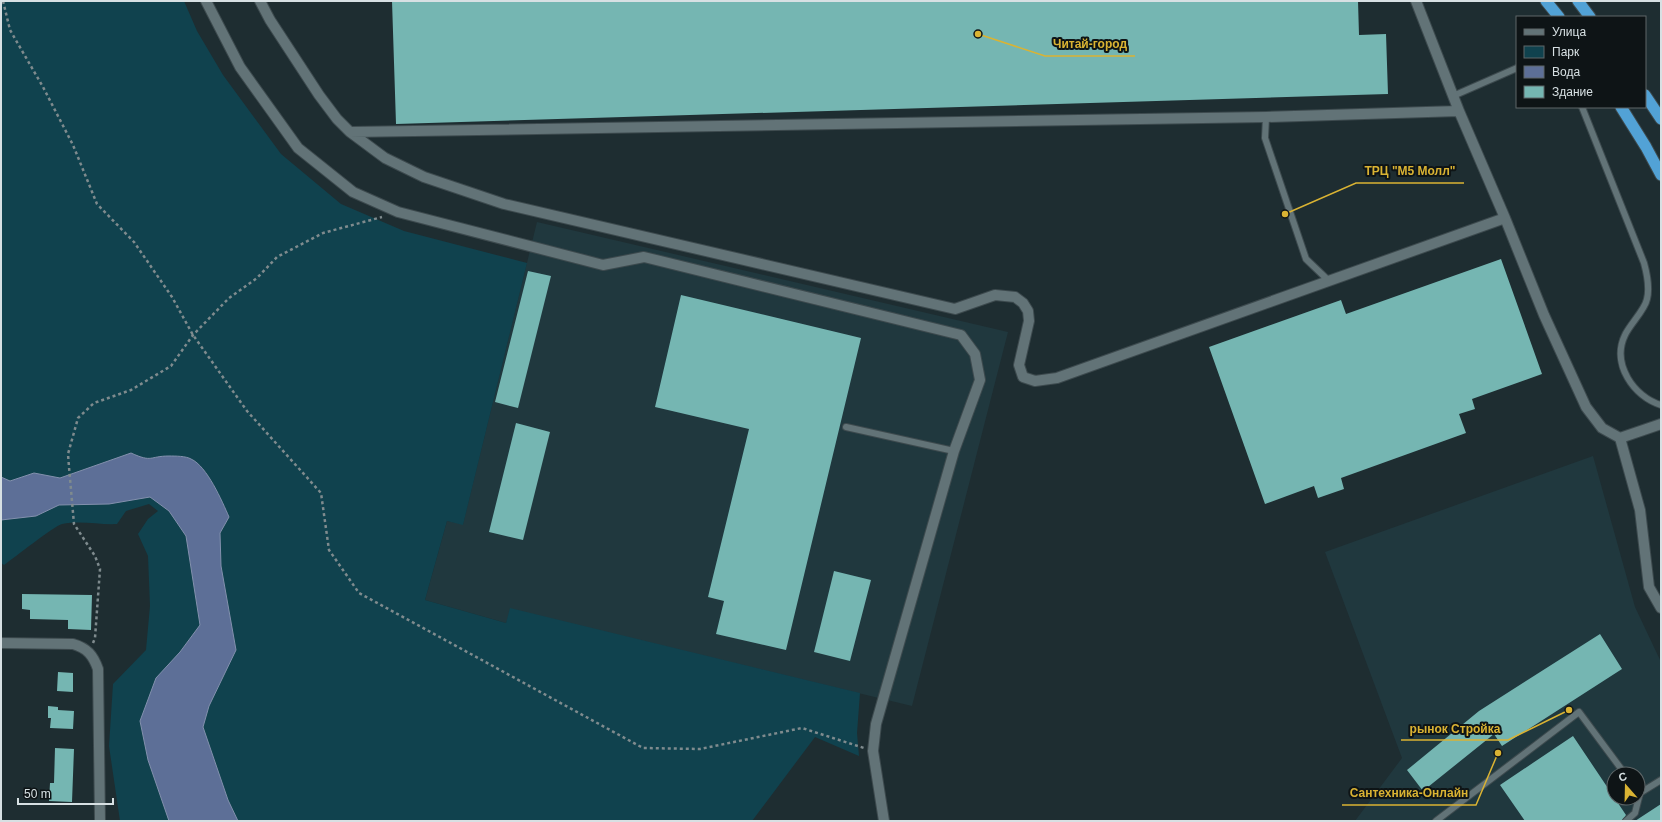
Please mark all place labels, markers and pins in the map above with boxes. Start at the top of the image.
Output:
callout: Читай-город [1045,32,1135,56]
callout: ТРЦ "М5 Молл" [1356,159,1464,183]
callout: рынок Стройка [1401,716,1508,740]
callout: Сантехника-Онлайн [1342,781,1476,805]

